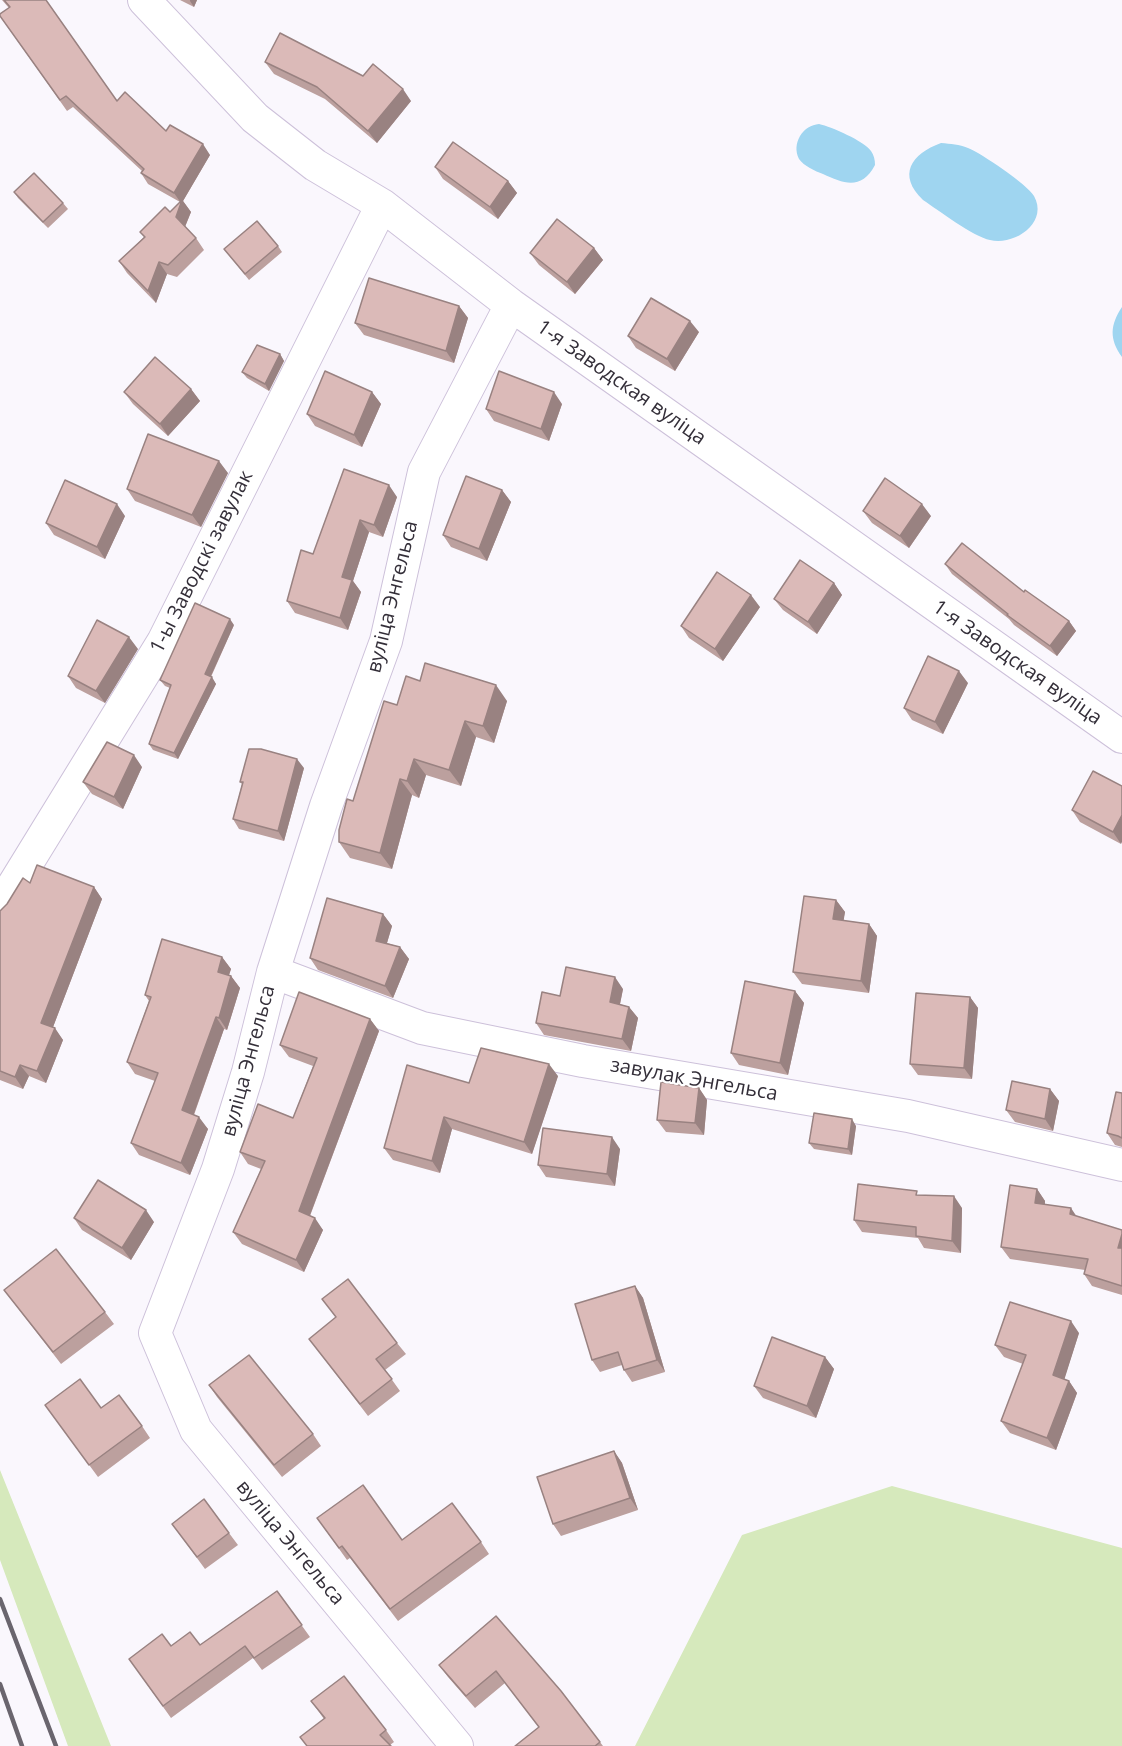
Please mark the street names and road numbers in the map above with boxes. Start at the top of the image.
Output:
street label: 1-я Заводская вуліца [532,316,710,450]
street label: 1-ы Заводскі завулак [146,467,258,657]
street label: вуліца Энгельса [363,518,423,676]
street label: 1-я Заводская вуліца [928,596,1106,730]
street label: вуліца Энгельса [217,983,281,1139]
street label: завулак Энгельса [608,1053,780,1107]
street label: вуліца Энгельса [231,1476,349,1610]

